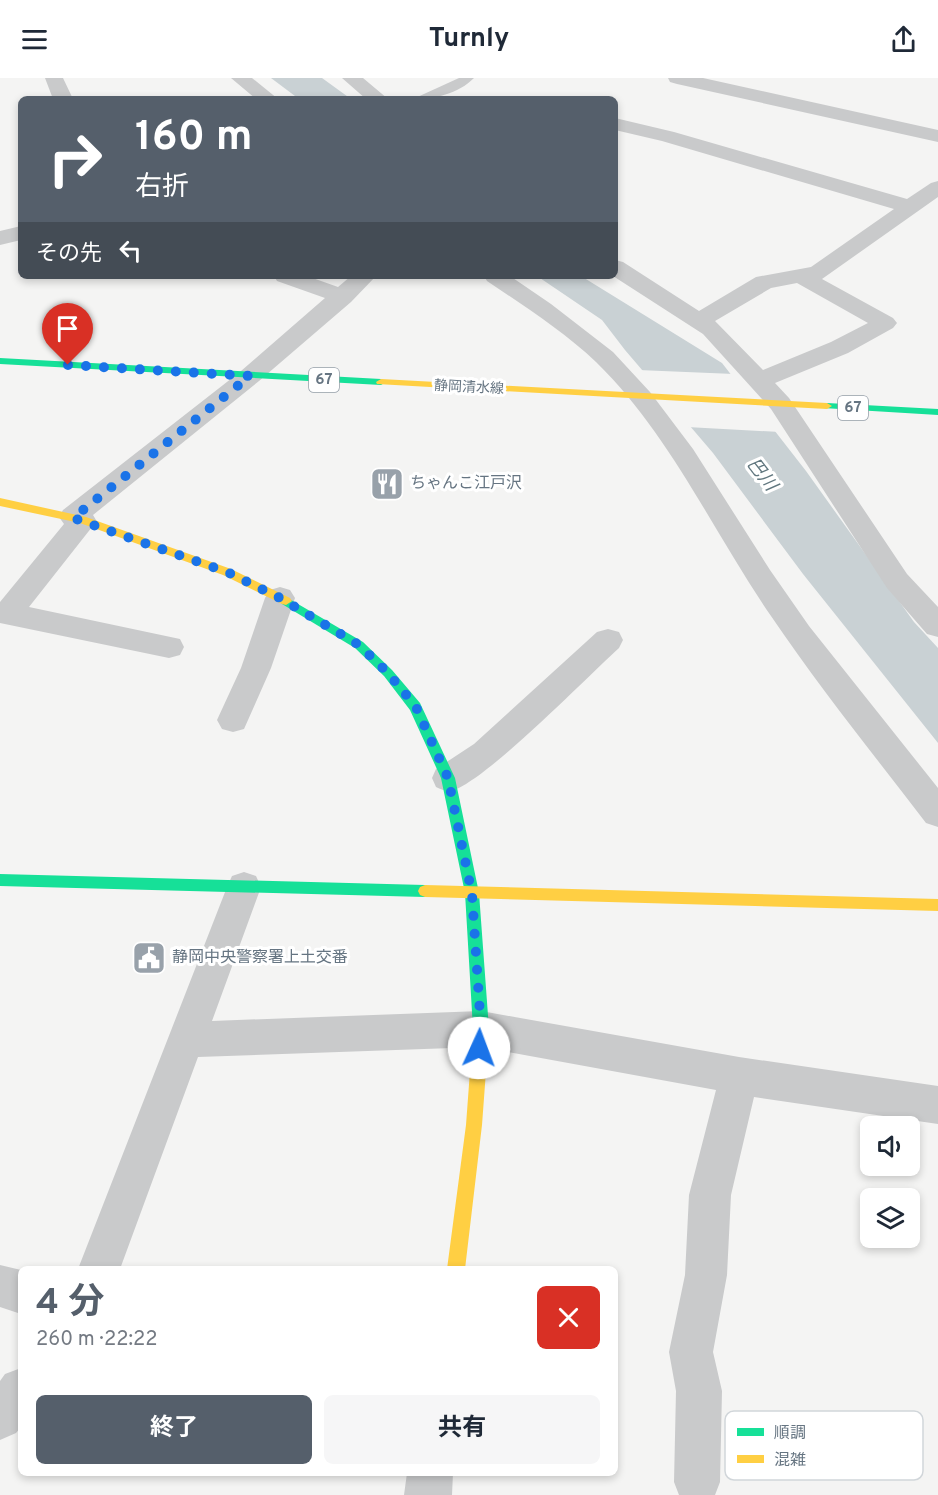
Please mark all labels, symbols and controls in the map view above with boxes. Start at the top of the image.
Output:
text: Turnly [429,22,509,56]
icon: menu [18,23,51,56]
icon: share [887,23,920,56]
text: 160 m [135,112,253,165]
icon: right [36,120,114,198]
text: 右折 [135,171,189,205]
icon: left [114,234,147,267]
text: その先 [36,241,102,268]
pin [42,303,93,365]
icon: arrive [51,312,84,345]
road number: 67 [309,368,339,392]
street label: 静岡清水線 [434,377,504,398]
road number: 67 [838,396,868,420]
water label: 巴川 [741,454,782,498]
restaurant icon: ちゃんこ江戸沢 [369,466,405,502]
place label: ちゃんこ江戸沢 [410,474,522,494]
public building icon: 静岡中央警察署上土交番 [131,940,167,976]
place label: 静岡中央警察署上土交番 [172,948,348,968]
position arrow [447,1016,511,1080]
map controls [860,1116,920,1248]
button: sound [860,1116,920,1176]
button: layers [860,1188,920,1248]
text: 4 分 [36,1281,104,1327]
button: close [537,1286,600,1349]
text: 260 m · 22:22 [36,1327,158,1353]
button: 終了 [36,1395,312,1464]
button: 共有 [324,1395,600,1464]
legend [725,1411,923,1480]
text: 順調 [774,1424,806,1444]
text: 混雑 [774,1451,806,1471]

